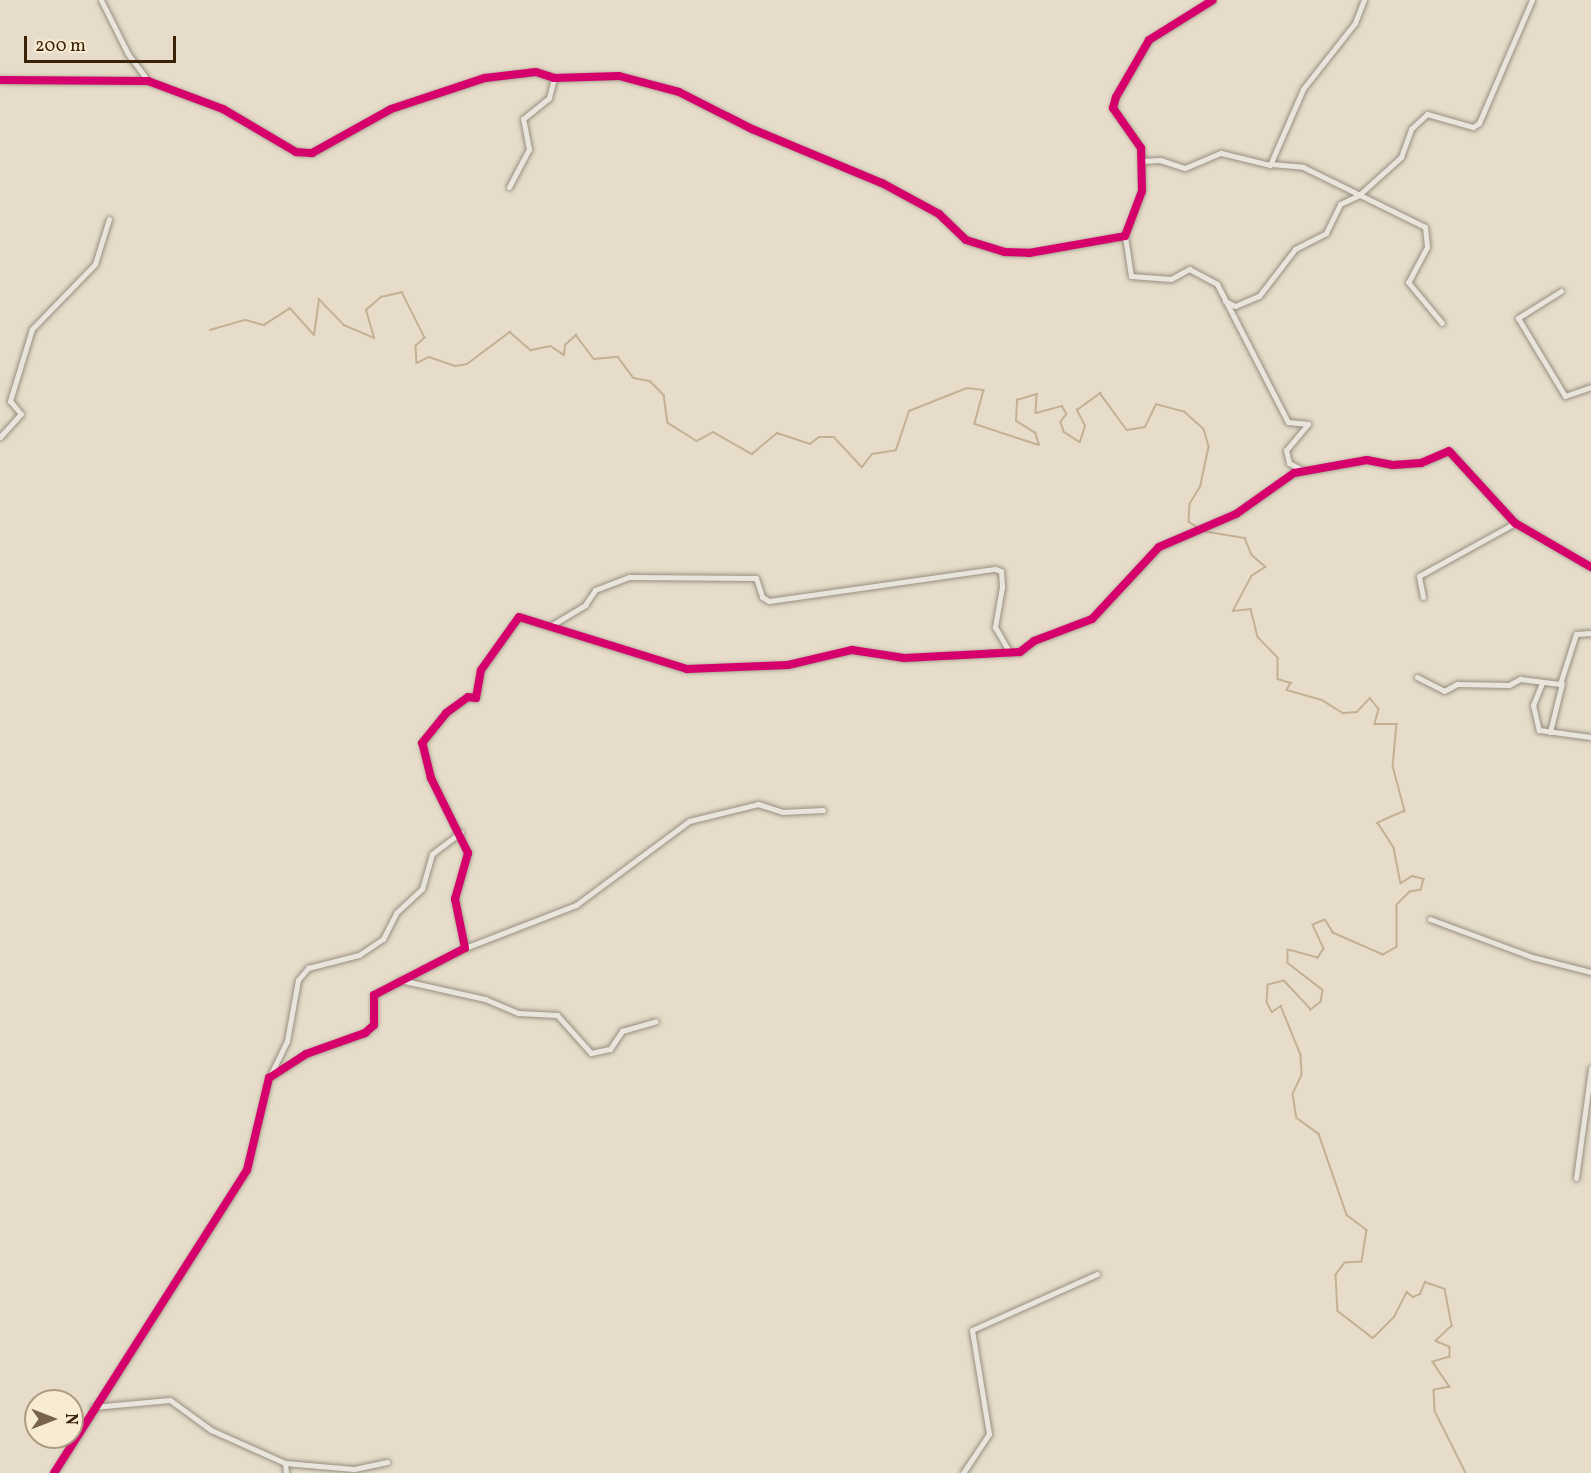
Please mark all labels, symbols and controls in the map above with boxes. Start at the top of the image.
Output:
scale bar [27,24,178,62]
text: 200 m [35,34,86,59]
north arrow [24,1389,84,1449]
text: N [59,1413,81,1425]

